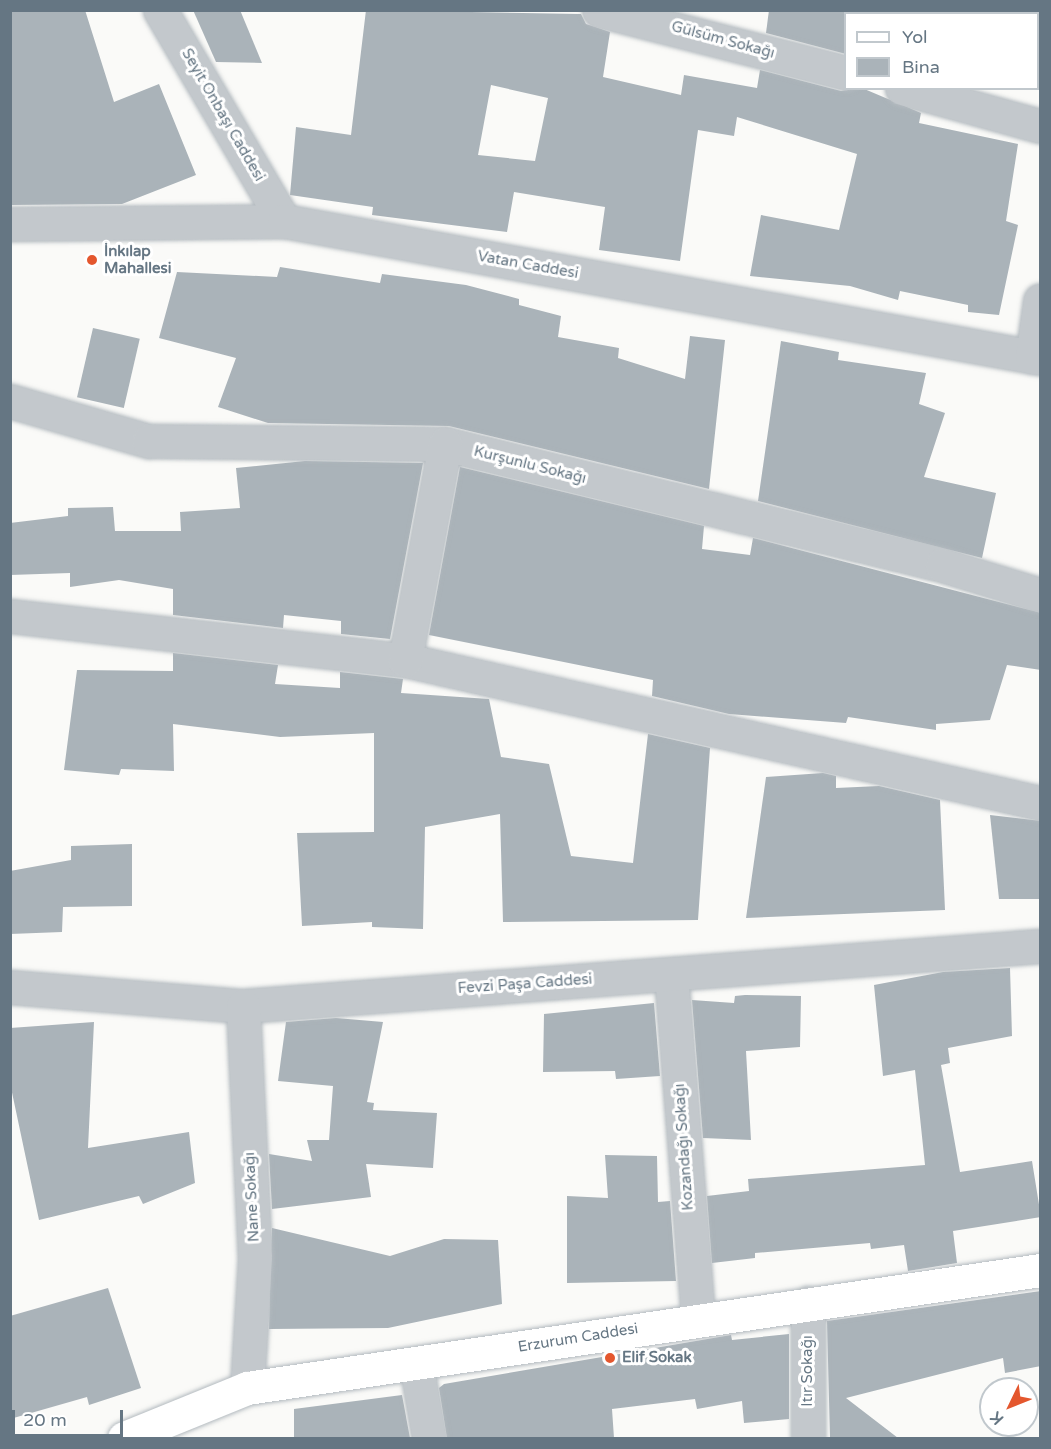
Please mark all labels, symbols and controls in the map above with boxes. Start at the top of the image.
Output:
legend [844,12,1039,90]
street label: Gülsüm Sokağı [669,18,777,62]
text: Yol [902,26,928,48]
street label: Seyit Onbaşı Caddesi [178,45,268,185]
text: Bina [902,56,940,78]
place label: İnkılap Mahallesi [104,242,171,277]
street label: Vatan Caddesi [476,247,580,283]
marker: İnkılap Mahallesi [85,253,99,267]
street label: Kurşunlu Sokağı [472,442,588,488]
street label: Fevzi Paşa Caddesi [457,970,593,998]
street label: Kozandağı Sokağı [671,1083,697,1211]
street label: Nane Sokağı [241,1152,263,1242]
street label: Erzurum Caddesi [517,1320,639,1356]
street label: Itır Sokağı [799,1335,817,1407]
place label: Elif Sokak [622,1349,692,1367]
marker: Elif Sokak [603,1351,617,1365]
north arrow [979,1377,1039,1437]
scale bar [15,1398,126,1436]
text: K [986,1407,1008,1429]
text: 20 m [23,1409,67,1431]

